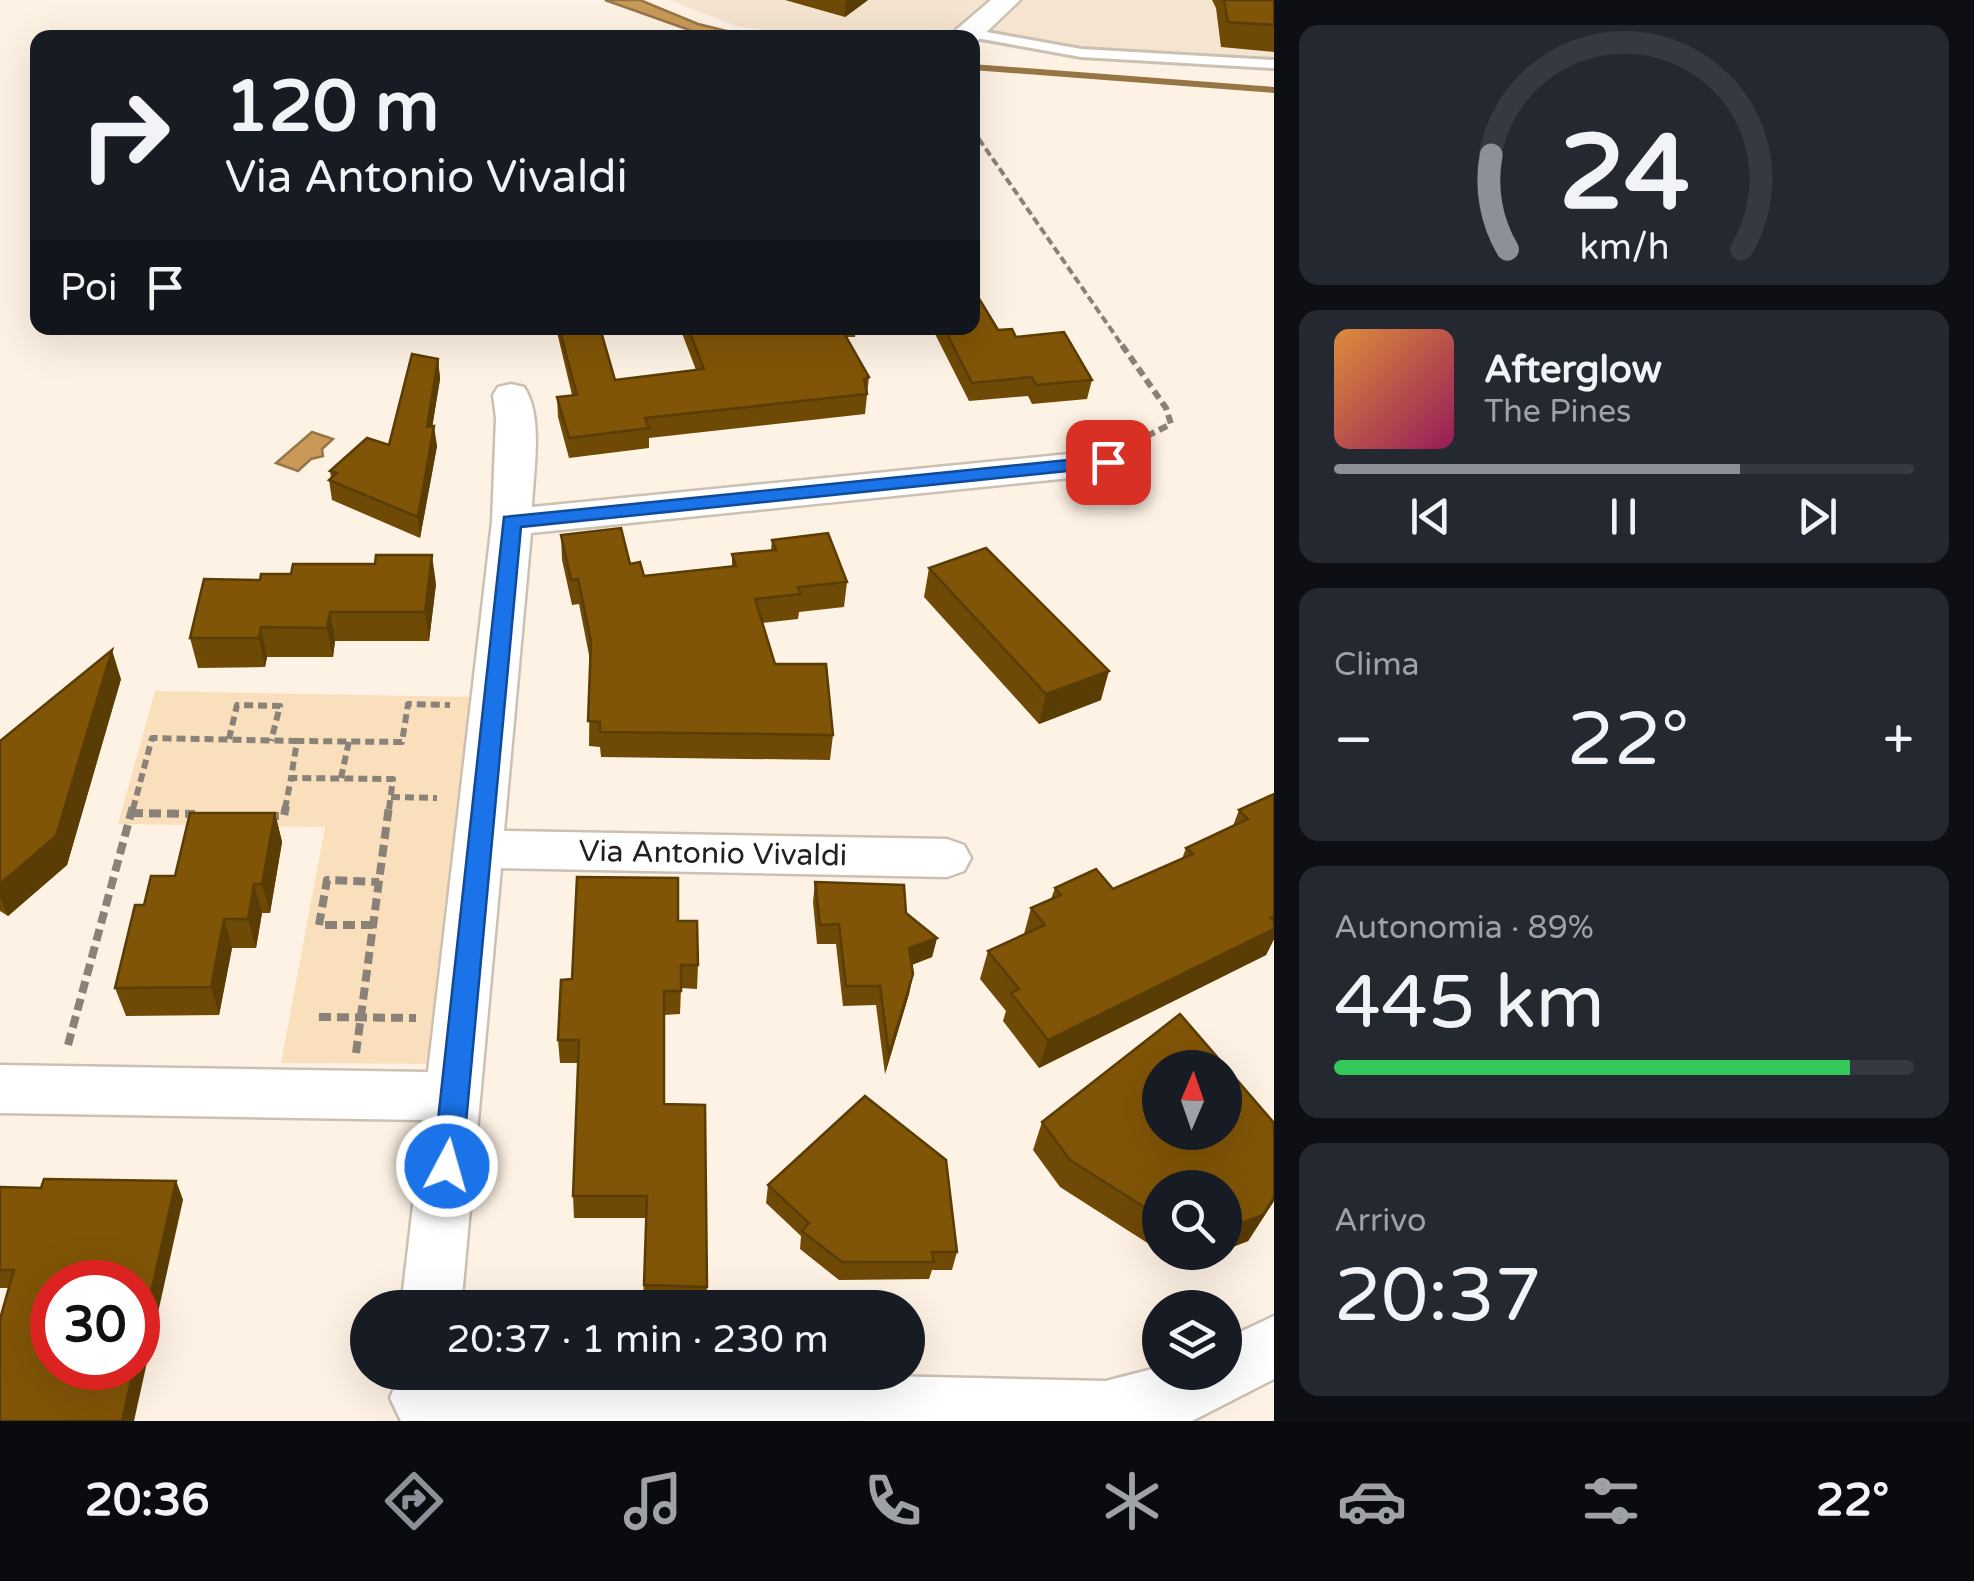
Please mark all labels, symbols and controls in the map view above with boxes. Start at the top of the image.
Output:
text: 120 m [225,66,439,150]
icon: right [60,70,190,200]
text: 24 [1559,112,1689,237]
text: Via Antonio Vivaldi [225,151,628,205]
text: km/h [1579,226,1669,269]
icon: arrive [138,260,193,315]
text: Poi [60,265,118,311]
text: Afterglow [1484,347,1662,393]
text: The Pines [1484,393,1631,431]
pin [1066,420,1151,505]
icon: arrive [1081,435,1136,490]
icon: previous [1403,489,1458,544]
icon: pause [1596,489,1651,544]
icon: next [1790,489,1845,544]
text: Clima [1334,646,1420,684]
text: 22° [1567,695,1689,785]
text: − [1334,708,1373,774]
text: + [1883,708,1914,774]
street label: Via Antonio Vivaldi [578,833,848,874]
text: Autonomia · 89% [1334,909,1594,947]
text: 445 km [1334,958,1605,1048]
north arrow [1142,1050,1242,1150]
map controls [1142,1050,1242,1390]
position arrow [395,1114,499,1218]
button: search [1142,1170,1242,1270]
text: Arrivo [1334,1202,1426,1240]
text: 20:37 [1334,1251,1542,1341]
speed limit sign: 30 [30,1260,160,1390]
button: layers [1142,1290,1242,1390]
text: 20:37 · 1 min · 230 m [446,1317,829,1363]
icon: directions [379,1466,449,1536]
icon: music [618,1466,688,1536]
icon: phone [858,1466,928,1536]
icon: climate [1097,1466,1167,1536]
icon: car [1337,1466,1407,1536]
icon: filters [1576,1466,1646,1536]
text: 20:36 [85,1474,209,1528]
text: 22° [1816,1474,1889,1528]

